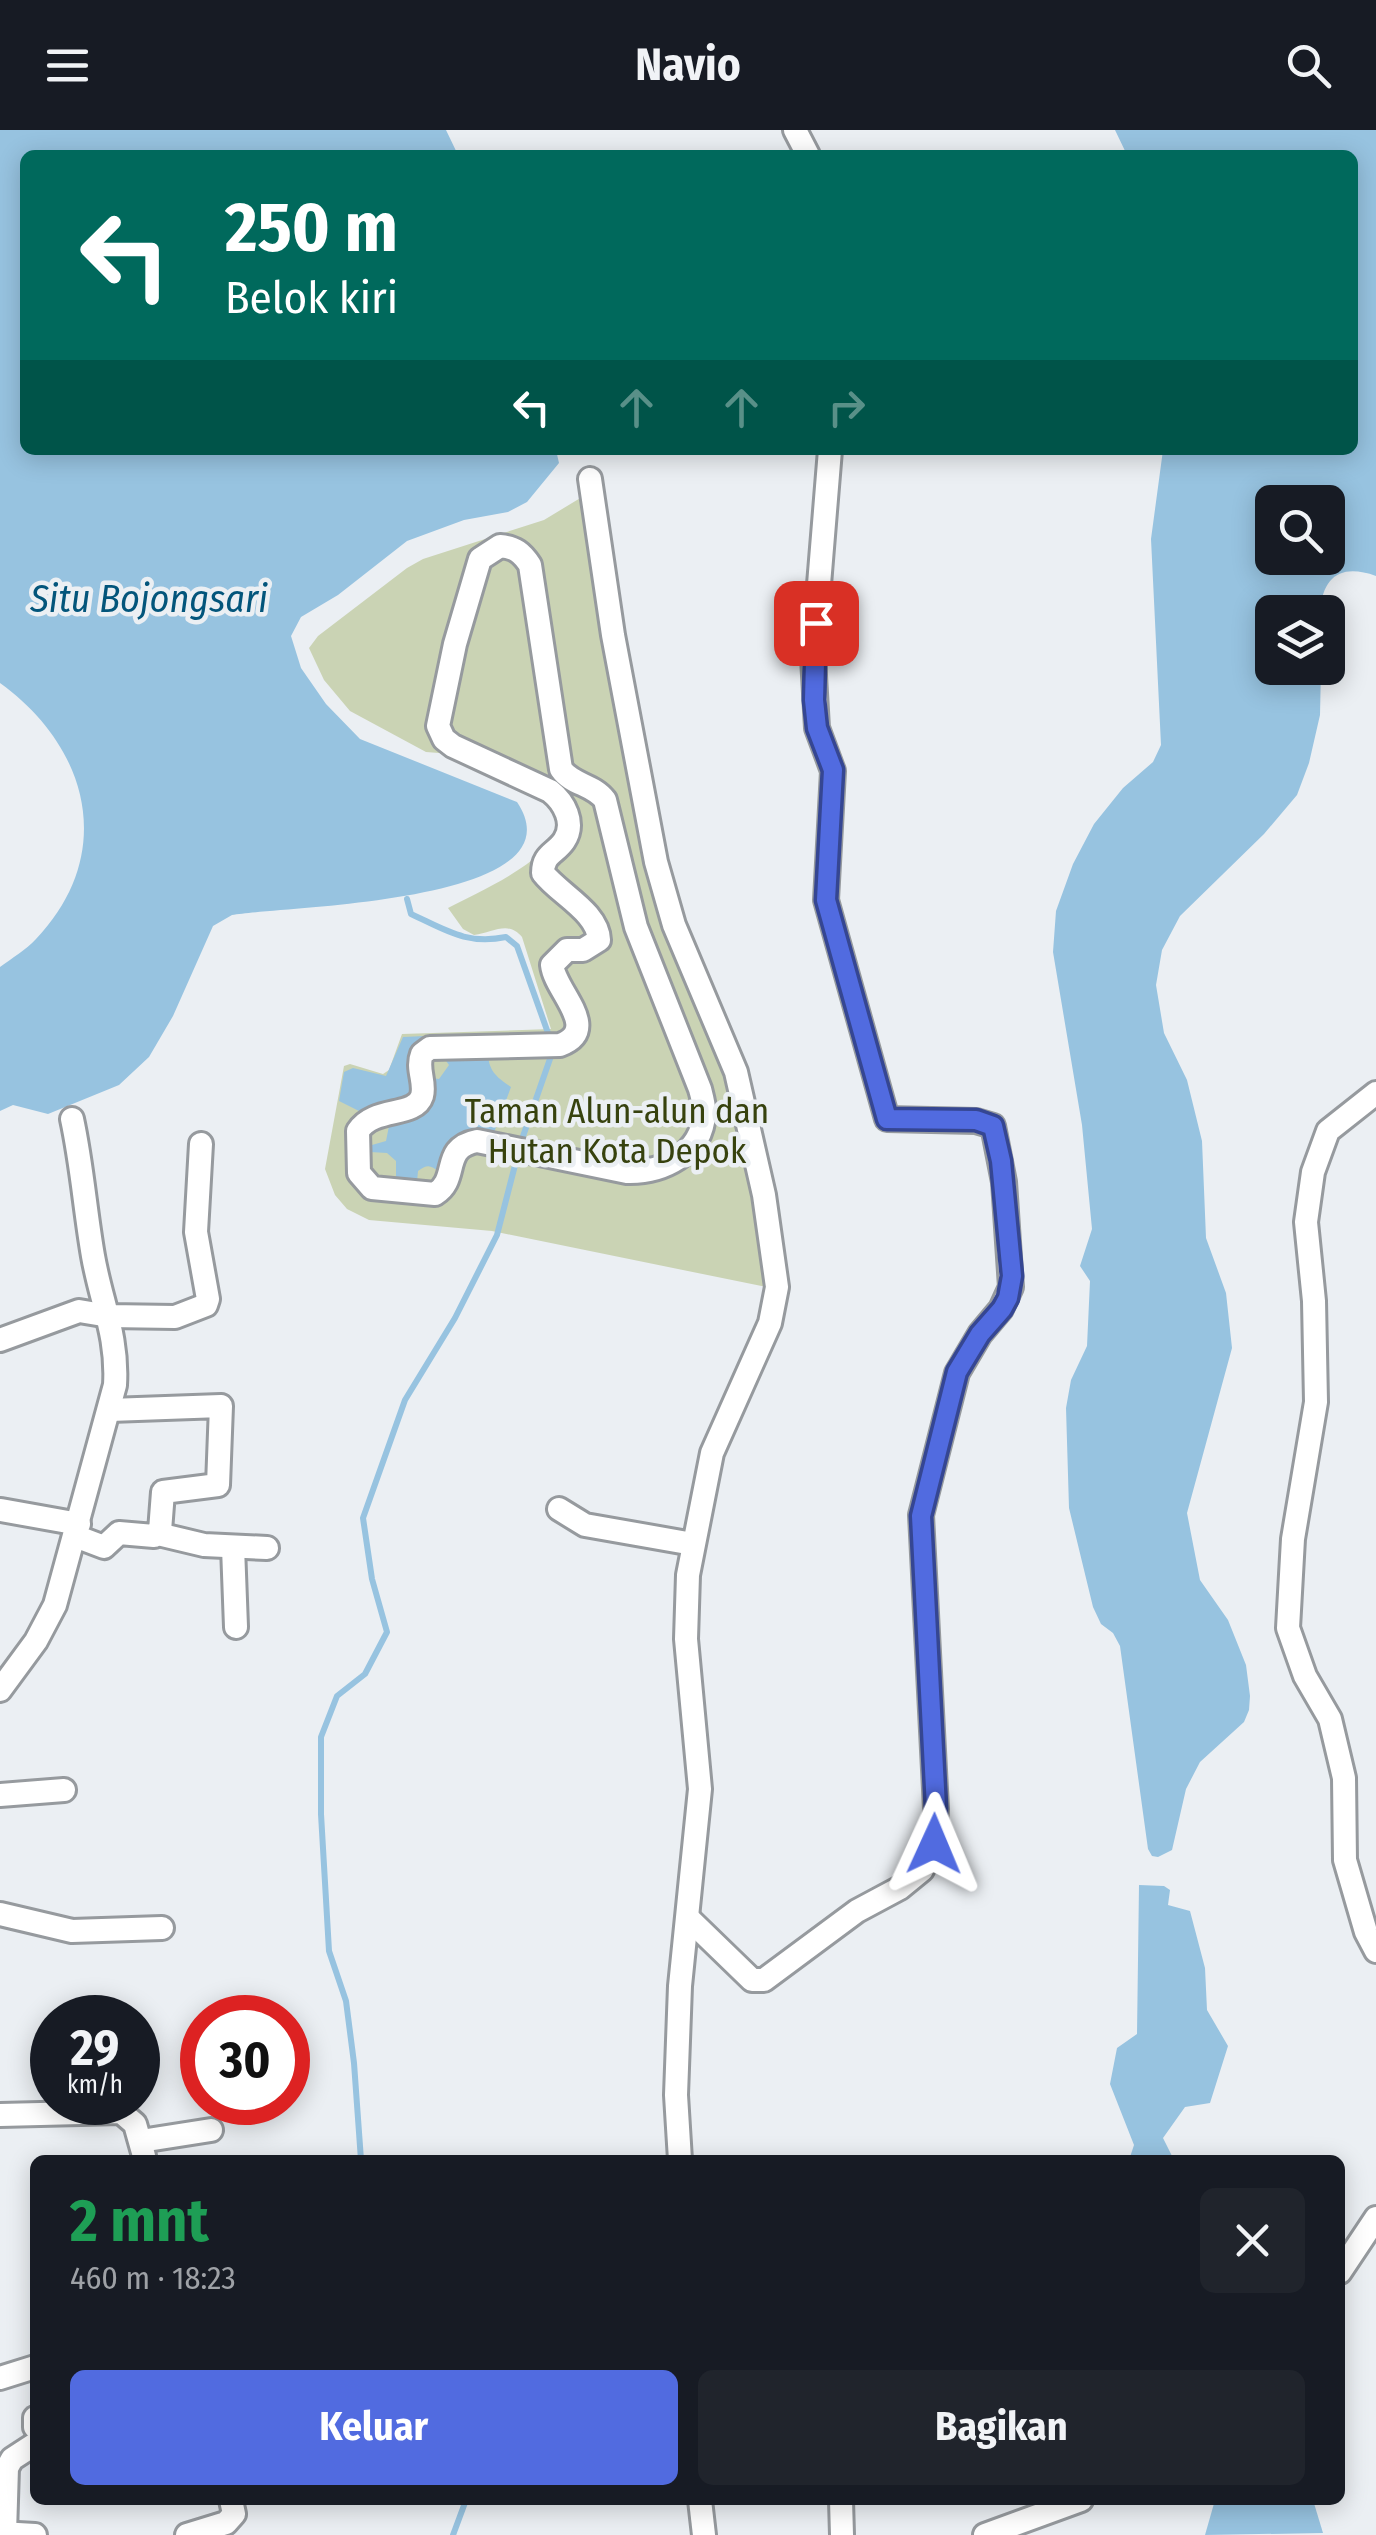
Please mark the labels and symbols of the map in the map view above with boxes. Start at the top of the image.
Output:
water label: Situ Bojongsari [29,576,268,622]
pin [774,581,859,666]
park label: Taman Alun-alun dan Hutan Kota Depok [465,1090,769,1172]
position arrow [882,1792,986,1896]
speed limit sign: 30 [180,1995,310,2125]

